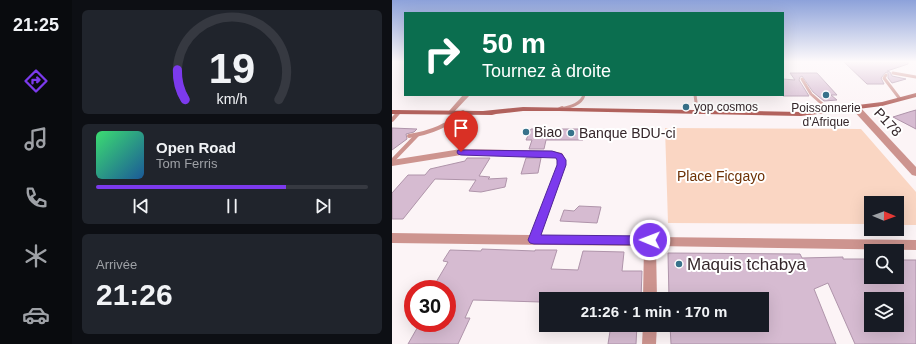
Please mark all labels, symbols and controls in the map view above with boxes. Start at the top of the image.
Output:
text: 21:25 [13,15,59,35]
icon: right [416,28,468,80]
text: 50 m [482,28,546,59]
text: 19 [209,45,255,92]
text: Tournez à droite [482,61,611,81]
icon: directions [22,67,50,95]
marker: Poissonnerie d'Afrique [821,90,831,100]
text: km/h [217,91,248,107]
place label: yop cosmos [694,100,758,114]
place label: Poissonnerie d'Afrique [791,101,861,129]
marker: yop cosmos [681,102,691,112]
street label: P178 [871,105,905,140]
pin [444,111,478,152]
icon: arrive [450,117,472,139]
place label: Biao [534,124,562,140]
icon: music [22,125,50,153]
place label: Banque BDU-ci [579,125,676,141]
marker: Biao [521,127,531,137]
marker: Banque BDU-ci [566,128,576,138]
text: Open Road [156,139,236,156]
text: Tom Ferris [156,156,217,171]
park label: Place Ficgayo [677,168,765,184]
icon: phone [22,184,50,212]
icon: previous [130,195,152,217]
icon: pause [221,195,243,217]
icon: next [312,195,334,217]
north arrow [864,196,904,236]
map controls [864,196,904,332]
position arrow [629,219,671,261]
icon: climate [22,242,50,270]
button: search [864,244,904,284]
place label: Maquis tchabya [687,255,807,274]
text: Arrivée [96,257,137,272]
marker: Maquis tchabya [674,259,684,269]
text: 21:26 [96,278,173,311]
speed limit sign: 30 [404,280,456,332]
button: layers [864,292,904,332]
icon: car [22,301,50,329]
text: 21:26 · 1 min · 170 m [581,303,727,320]

